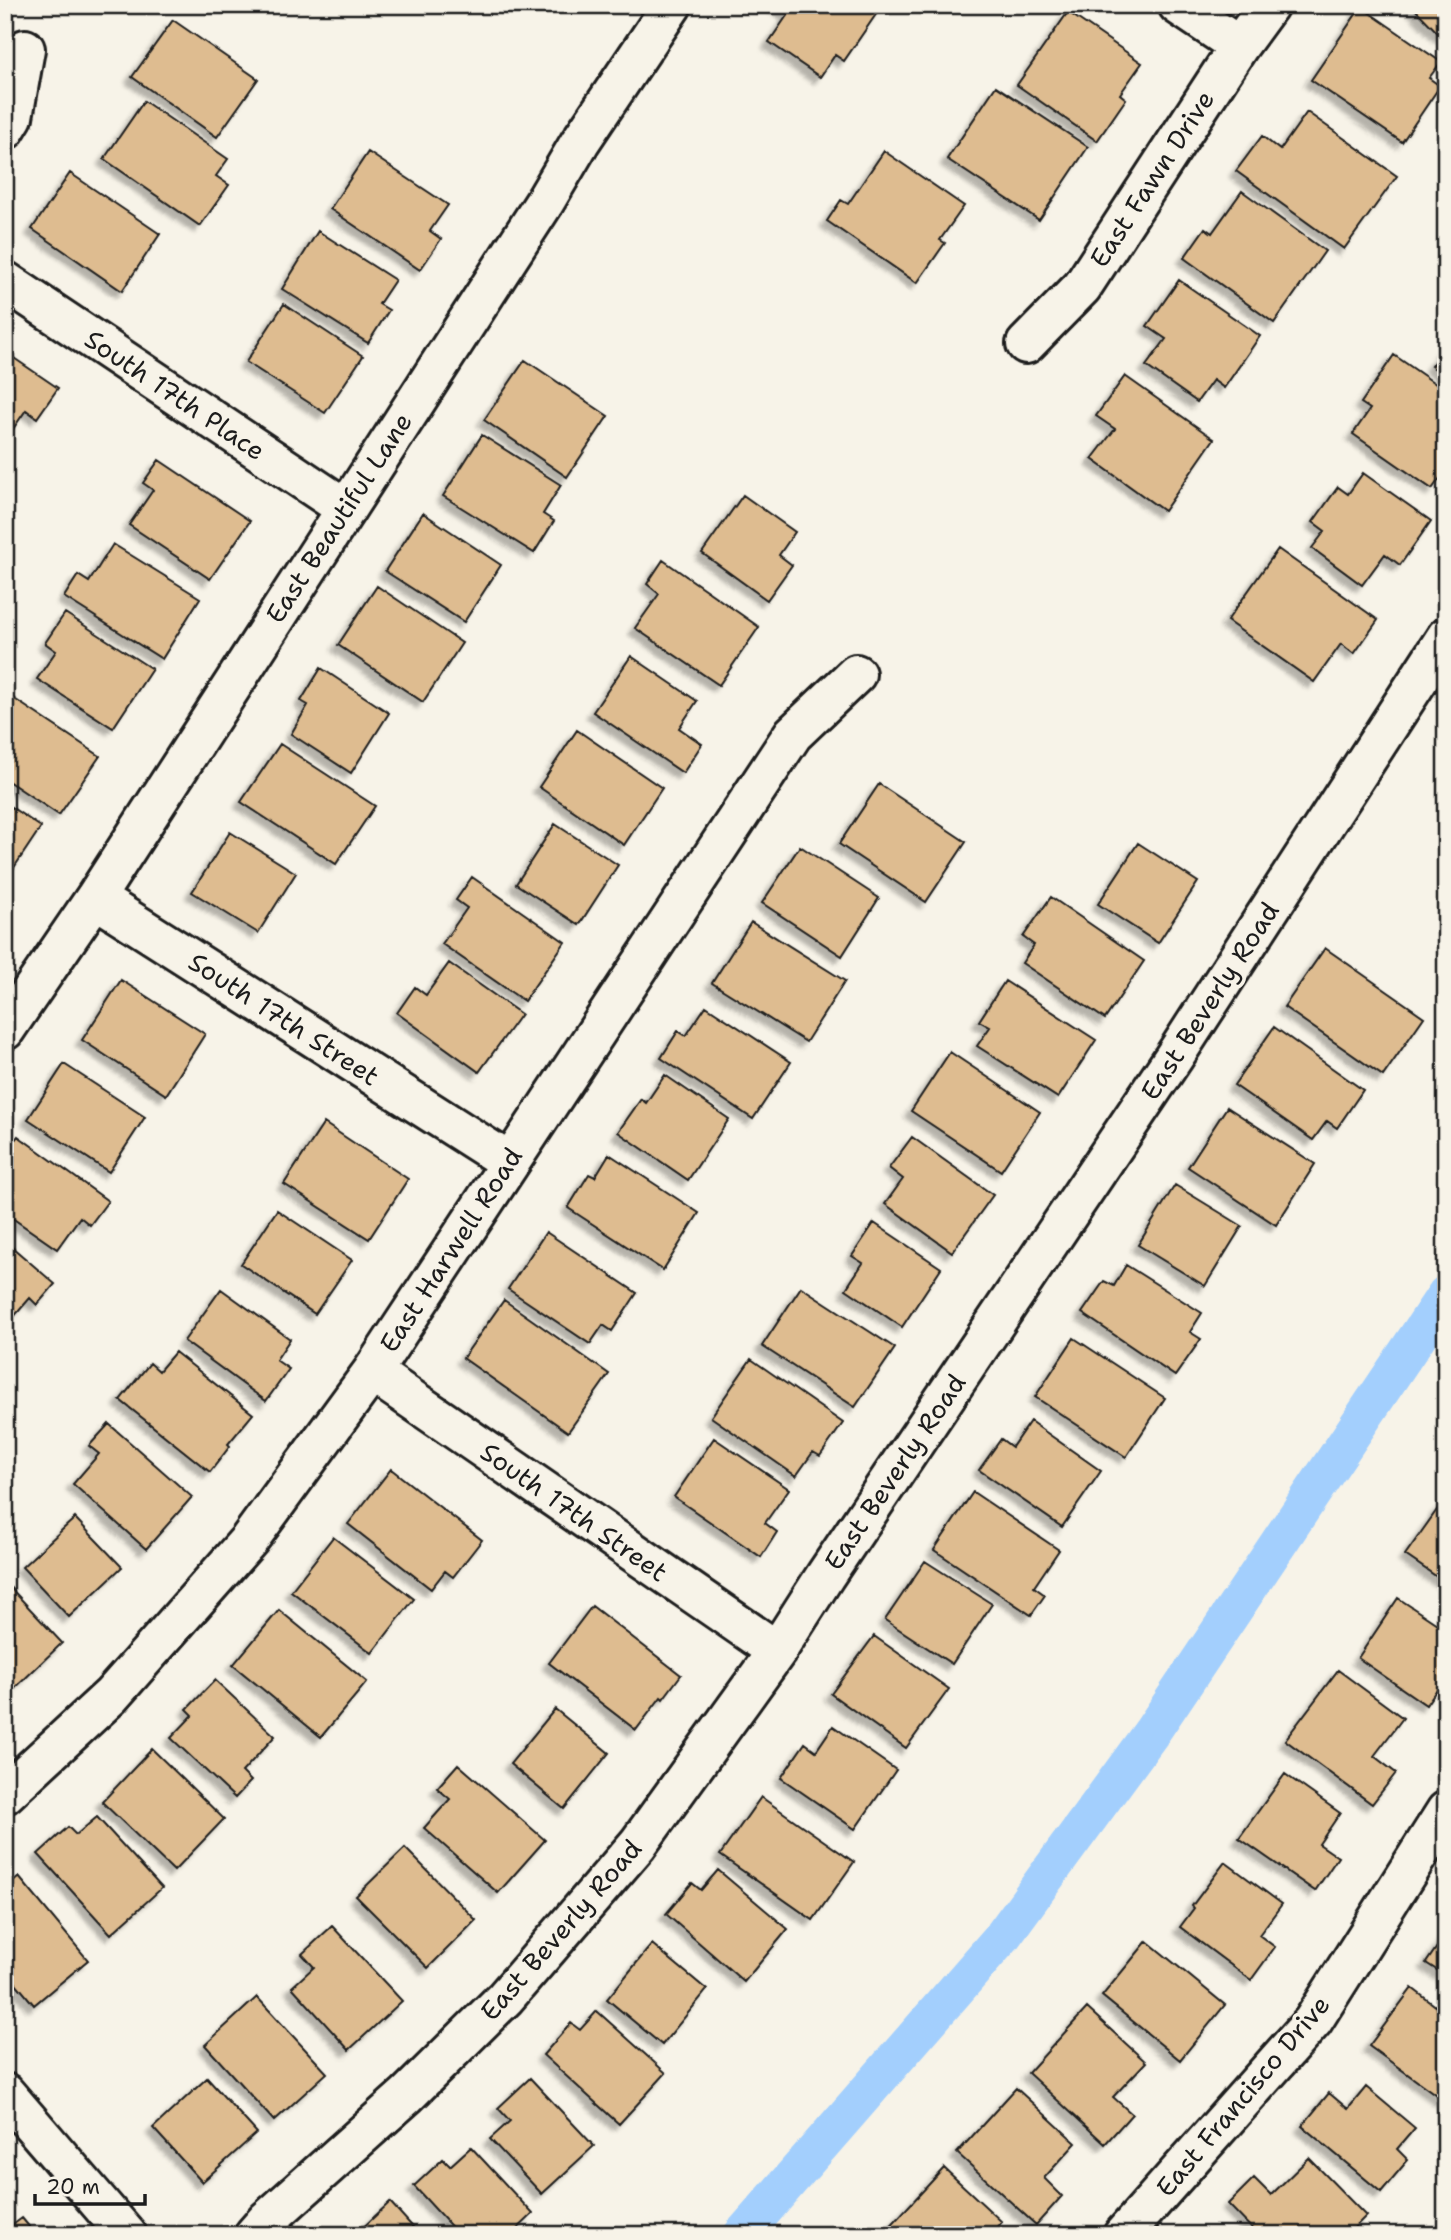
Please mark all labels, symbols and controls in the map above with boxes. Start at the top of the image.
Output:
street label: East Fawn Drive [1081,84,1222,274]
street label: South 17th Place [78,321,272,468]
street label: East Beautiful Lane [257,406,420,630]
street label: East Beverly Road [1132,895,1287,1107]
street label: South 17th Street [182,944,386,1093]
street label: East Harwell Road [371,1141,530,1359]
street label: East Beverly Road [816,1367,973,1577]
street label: South 17th Street [474,1434,675,1589]
street label: East Beverly Road [472,1832,649,2028]
street label: East Francisco Drive [1148,1988,1337,2204]
scale bar [35,2163,145,2207]
text: 20 m [46,2173,100,2201]

